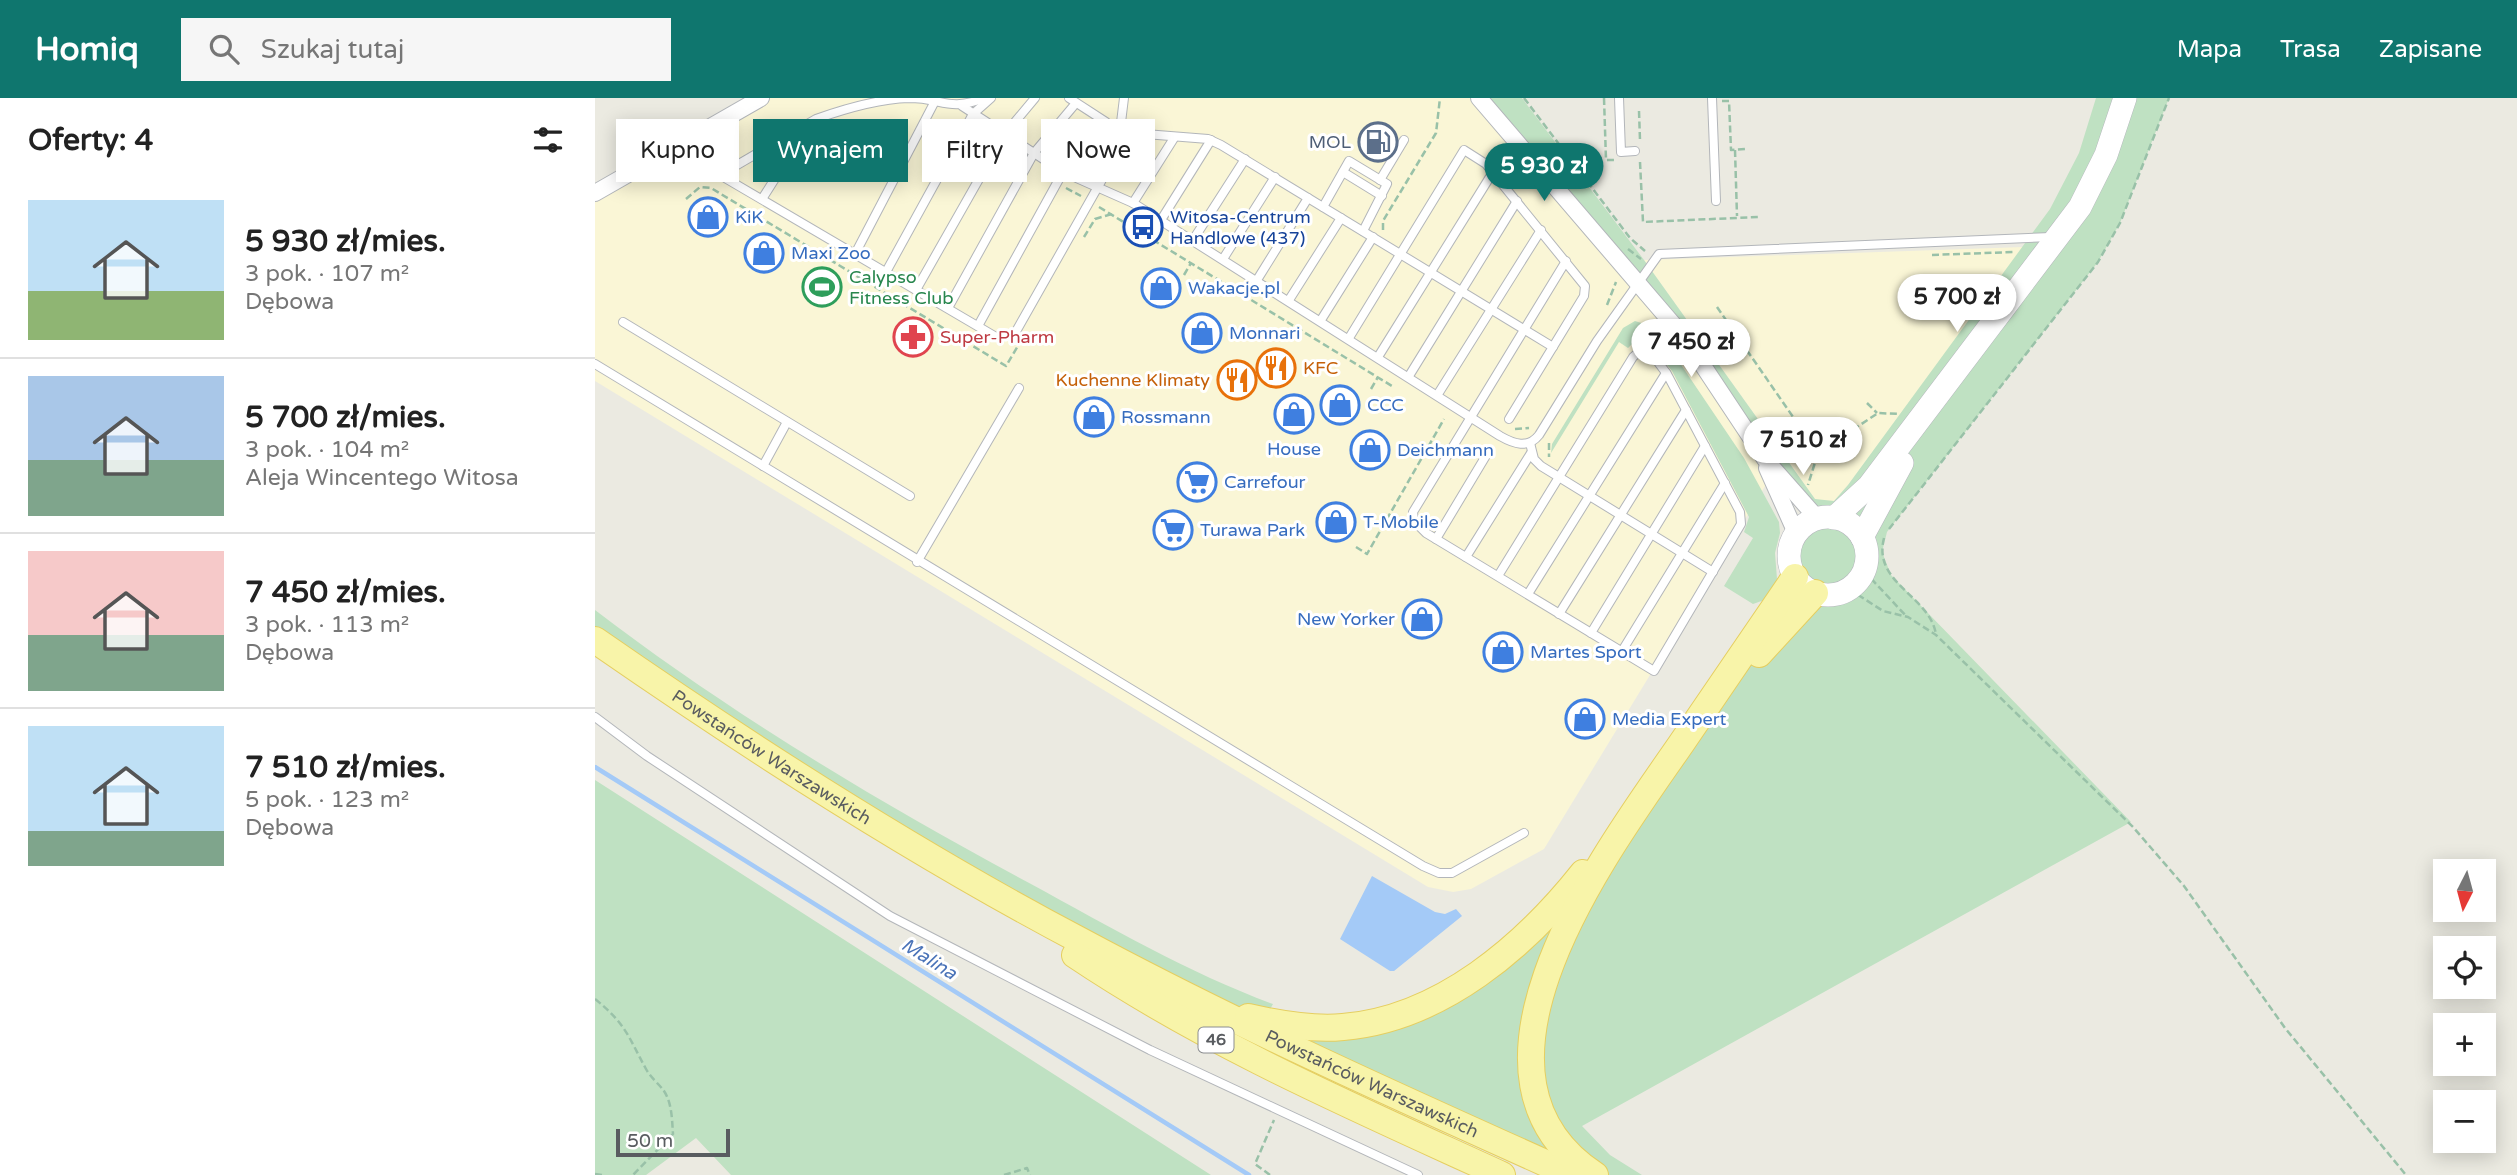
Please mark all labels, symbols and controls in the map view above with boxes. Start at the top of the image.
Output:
search box [181,18,671,81]
text: Homiq [35,30,139,69]
icon: search [205,30,243,68]
text: Szukaj tutaj [261,34,404,65]
text: Mapa [2177,35,2242,64]
text: Trasa [2280,35,2341,64]
text: Zapisane [2379,35,2482,64]
chip: Kupno [616,119,739,182]
chip: Wynajem [753,119,908,182]
chip: Filtry [922,119,1027,182]
chip: Nowe [1041,119,1155,182]
icon: filters [529,121,567,159]
fuel station icon: MOL [1357,121,1399,163]
text: Oferty: 4 [28,122,153,159]
place label: MOL [1309,131,1352,153]
pin: 5 930 zł [1472,144,1616,203]
text: 5 930 zł [1500,152,1588,180]
shop icon: KiK [687,196,729,238]
place label: KiK [735,206,763,228]
bus stop icon: Witosa-Centrum Handlowe (437) [1122,206,1164,248]
place label: Witosa-Centrum Handlowe (437) [1170,206,1311,249]
text: 5 930 zł/mies. [245,223,446,260]
icon: home [84,228,168,312]
shop icon: Maxi Zoo [743,232,785,274]
place label: Maxi Zoo [791,242,871,264]
text: 3 pok. · 107 m² [245,260,409,288]
sports icon: Calypso Fitness Club [801,266,843,308]
place label: Calypso Fitness Club [849,266,954,309]
shop icon: Wakacje.pl [1140,267,1182,309]
pin: 5 700 zł [1885,274,2029,334]
place label: Wakacje.pl [1188,277,1280,299]
text: 5 700 zł [1913,283,2001,311]
text: Dębowa [245,288,334,316]
shop icon: Monnari [1181,312,1223,354]
pharmacy icon: Super-Pharm [892,316,934,358]
pin: 7 450 zł [1619,320,1763,379]
place label: Monnari [1229,322,1301,344]
place label: Super-Pharm [940,326,1054,348]
text: 7 450 zł [1647,328,1735,356]
restaurant icon: KFC [1255,347,1297,389]
place label: KFC [1303,357,1338,379]
restaurant icon: Kuchenne Klimaty [1216,359,1258,401]
place label: Kuchenne Klimaty [1056,369,1210,391]
shop icon: CCC [1319,384,1361,426]
shop icon: House [1273,393,1315,435]
place label: CCC [1367,394,1404,416]
shop icon: Rossmann [1073,396,1115,438]
text: 5 700 zł/mies. [245,399,446,436]
icon: home [84,404,168,488]
place label: Rossmann [1121,406,1211,428]
pin: 7 510 zł [1731,418,1875,477]
text: 7 510 zł [1759,426,1847,454]
shop icon: Deichmann [1349,429,1391,471]
text: 3 pok. · 104 m² [245,436,409,464]
place label: House [1267,438,1321,460]
place label: Deichmann [1397,439,1494,461]
supermarket icon: Carrefour [1176,461,1218,503]
text: Aleja Wincentego Witosa [245,464,519,492]
place label: Carrefour [1224,471,1306,493]
shop icon: T-Mobile [1315,501,1357,543]
supermarket icon: Turawa Park [1152,509,1194,551]
place label: T-Mobile [1363,511,1439,533]
place label: Turawa Park [1200,519,1305,541]
text: 7 450 zł/mies. [245,574,446,611]
icon: home [84,579,168,663]
shop icon: New Yorker [1401,598,1443,640]
place label: New Yorker [1297,608,1395,630]
text: 3 pok. · 113 m² [245,611,409,639]
shop icon: Martes Sport [1482,631,1524,673]
text: Dębowa [245,639,334,667]
place label: Martes Sport [1530,641,1642,663]
street label: Powstańców Warszawskich [668,685,875,830]
shop icon: Media Expert [1564,698,1606,740]
place label: Media Expert [1612,708,1727,730]
text: 7 510 zł/mies. [245,749,446,786]
icon: home [84,754,168,838]
text: 5 pok. · 123 m² [245,786,409,814]
text: Dębowa [245,814,334,842]
north arrow [2433,859,2495,922]
map controls [2433,859,2496,1153]
water label: Malina [897,934,962,985]
button: locate [2433,936,2496,999]
button: + [2433,1013,2496,1076]
street label: Powstańców Warszawskich [1261,1025,1482,1143]
road number: 46 [1199,1028,1233,1052]
button: − [2433,1090,2496,1153]
scale bar [616,1126,730,1158]
text: 50 m [627,1130,673,1152]

